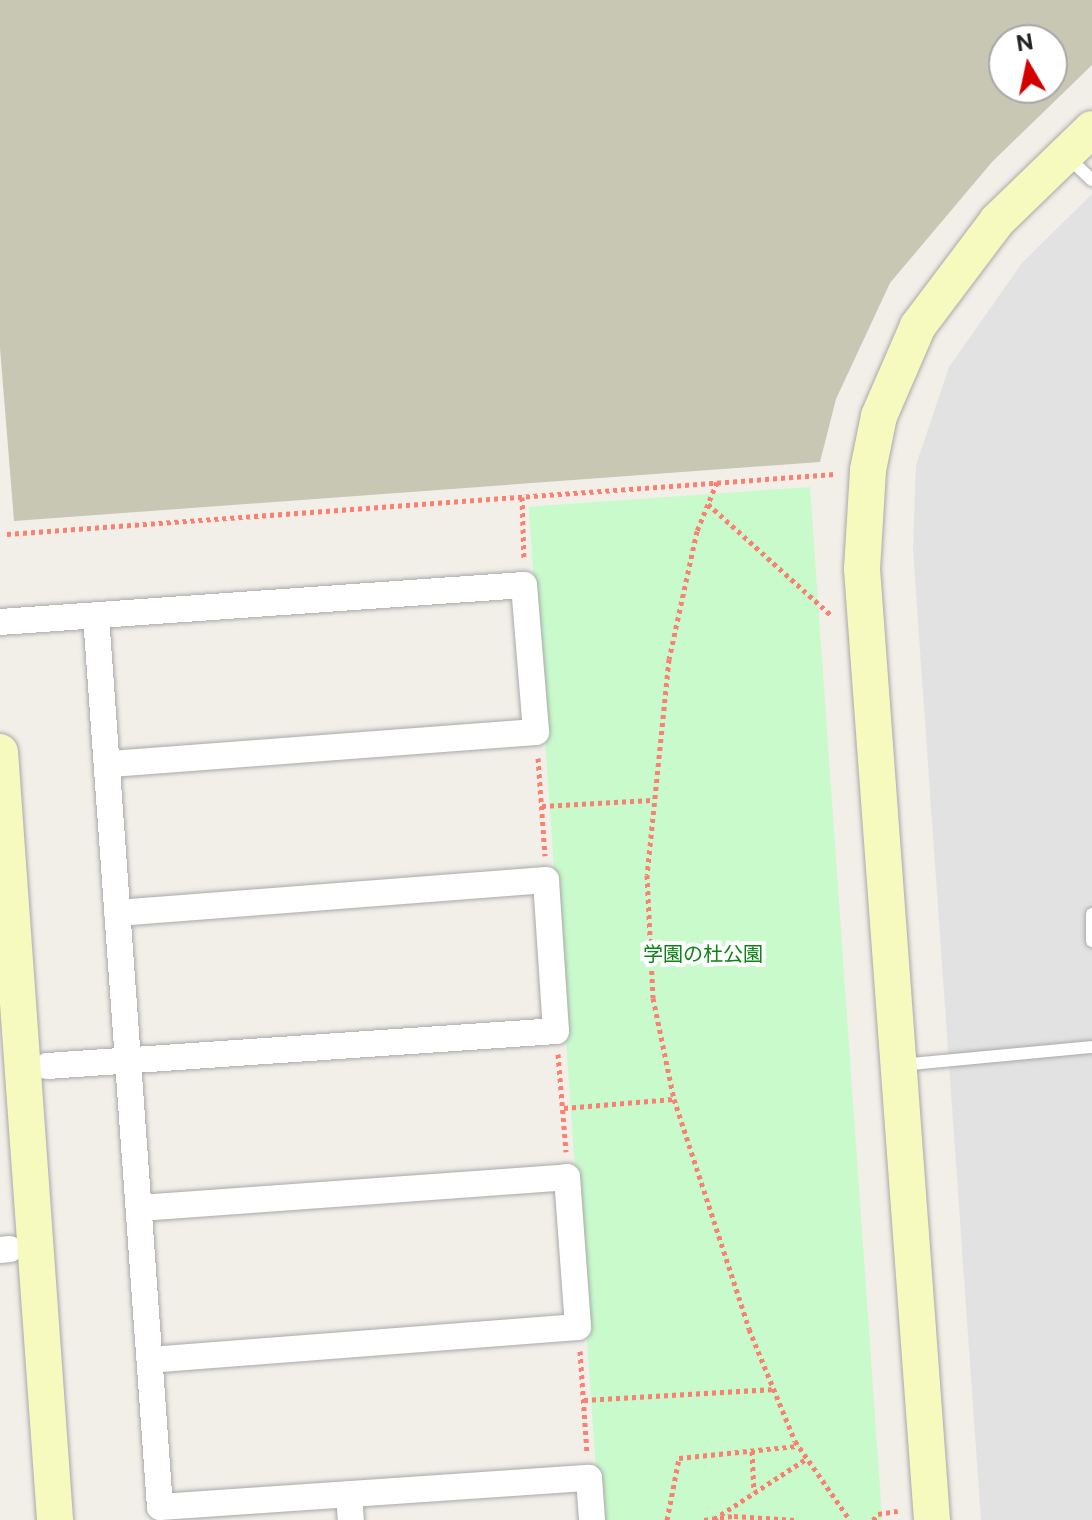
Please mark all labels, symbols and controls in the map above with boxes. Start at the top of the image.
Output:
north arrow [988,24,1068,104]
text: N [1014,28,1035,56]
park label: 学園の杜公園 [643,942,763,966]

